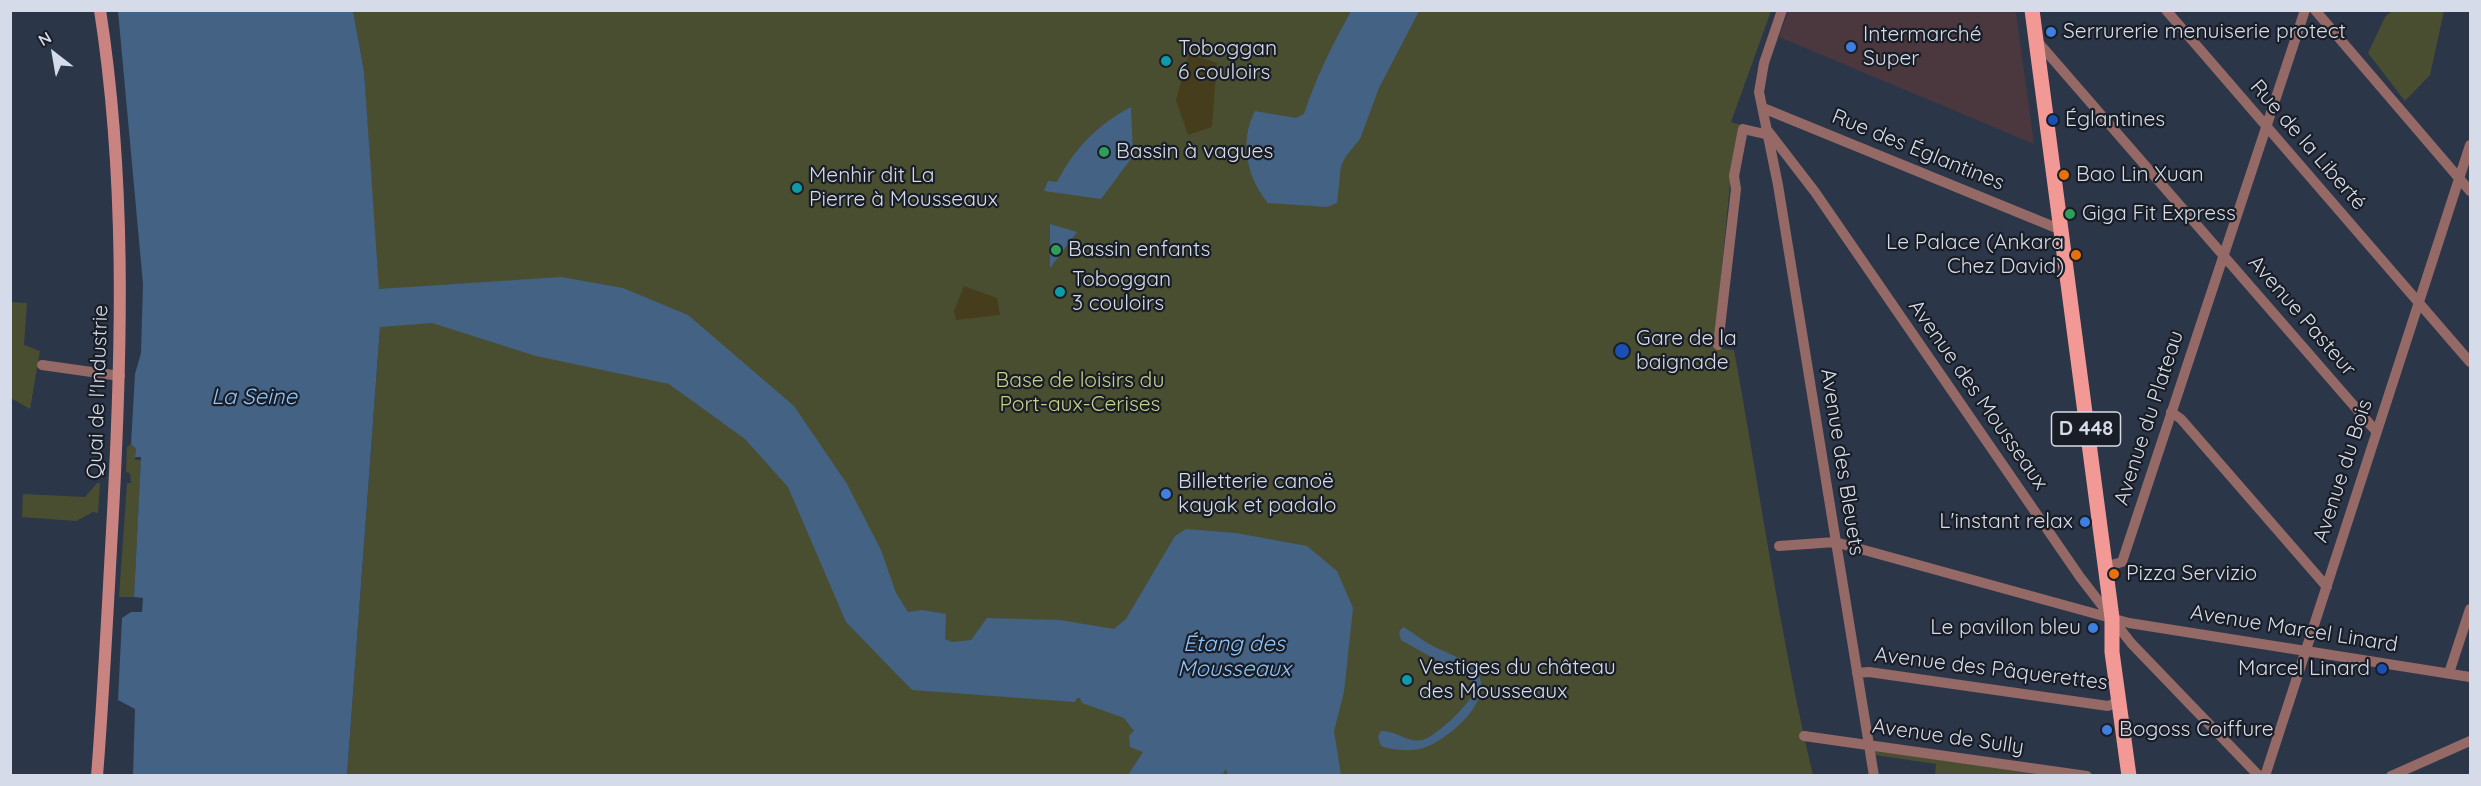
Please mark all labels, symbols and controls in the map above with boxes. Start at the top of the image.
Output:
place label: Serrurerie menuiserie protect [2063,19,2346,45]
place label: Intermarché Super [1863,22,1982,72]
north arrow [24,24,84,84]
marker: Serrurerie menuiserie protect [2044,25,2058,39]
text: N [35,27,55,50]
place label: Toboggan 6 couloirs [1178,36,1277,86]
marker: Intermarché Super [1844,40,1858,54]
marker: Toboggan 6 couloirs [1159,54,1173,68]
street label: Rue de la Liberté [2245,75,2371,215]
street label: Rue des Églantines [1828,104,2008,196]
place label: Églantines [2065,107,2165,133]
marker: Églantines [2046,113,2060,127]
place label: Bassin à vagues [1116,139,1273,165]
marker: Bassin à vagues [1097,145,1111,159]
place label: Bao Lin Xuan [2076,162,2204,188]
place label: Menhir dit La Pierre à Mousseaux [809,163,998,213]
marker: Bao Lin Xuan [2057,168,2071,182]
marker: Menhir dit La Pierre à Mousseaux [790,181,804,195]
place label: Giga Fit Express [2082,201,2236,227]
marker: Giga Fit Express [2063,207,2077,221]
place label: Le Palace (Ankara Chez David) [1886,230,2064,280]
place label: Bassin enfants [1068,237,1210,263]
marker: Bassin enfants [1049,243,1063,257]
marker: Le Palace (Ankara Chez David) [2069,248,2083,262]
street label: Avenue Pasteur [2243,251,2361,381]
place label: Toboggan 3 couloirs [1072,267,1171,317]
marker: Toboggan 3 couloirs [1053,285,1067,299]
street label: Avenue des Mousseaux [1903,295,2053,495]
street label: Quai de l'Industrie [82,305,114,479]
place label: Gare de la baignade [1636,326,1737,376]
street label: Avenue du Plateau [2109,328,2189,508]
marker: Gare de la baignade [1613,342,1631,360]
street label: Avenue des Bleuets [1815,367,1869,557]
park label: Base de loisirs du Port-aux-Cerises [996,368,1164,418]
water label: La Seine [211,384,297,410]
street label: Avenue du Bois [2308,396,2378,546]
road number: D 448 [2052,412,2120,446]
place label: Billetterie canoë kayak et padalo [1178,469,1336,519]
marker: Billetterie canoë kayak et padalo [1159,487,1173,501]
place label: L'instant relax [1939,509,2073,535]
marker: L'instant relax [2078,515,2092,529]
place label: Pizza Servizio [2126,561,2257,587]
marker: Pizza Servizio [2107,567,2121,581]
street label: Avenue Marcel Linard [2189,600,2399,658]
place label: Le pavillon bleu [1930,615,2081,641]
marker: Le pavillon bleu [2086,621,2100,635]
water label: Étang des Mousseaux [1177,631,1291,682]
street label: Avenue des Pâquerettes [1873,642,2109,696]
place label: Vestiges du château des Mousseaux [1419,655,1616,705]
place label: Marcel Linard [2238,656,2370,682]
marker: Marcel Linard [2375,662,2389,676]
marker: Vestiges du château des Mousseaux [1400,673,1414,687]
street label: Avenue de Sully [1871,714,2025,760]
place label: Bogoss Coiffure [2119,717,2274,743]
marker: Bogoss Coiffure [2100,723,2114,737]

